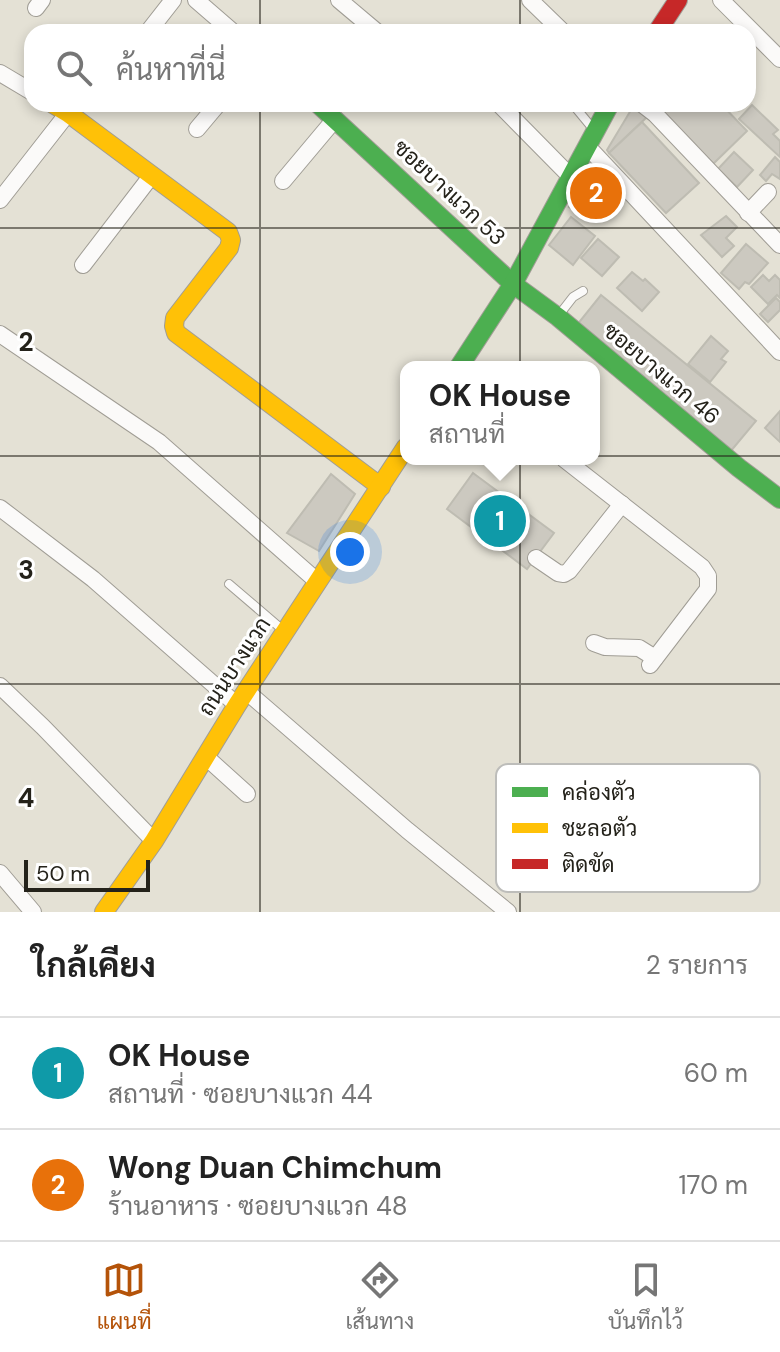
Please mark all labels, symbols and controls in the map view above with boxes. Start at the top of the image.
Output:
search box [24,24,756,112]
icon: search [52,46,96,90]
text: ค้นหาที่นี่ [116,50,226,89]
street label: ซอยบางแวก 53 [388,133,512,252]
pin: 2 [570,163,622,223]
street label: ซอยบางแวก 46 [597,316,726,431]
text: 2 [18,325,34,359]
popup [400,361,600,465]
text: OK House [429,376,571,415]
text: สถานที่ [429,417,505,451]
pin: 1 [474,491,526,551]
your location [330,532,370,572]
text: 3 [18,553,34,587]
street label: ถนนบางแวก [192,611,277,721]
legend [496,764,760,892]
text: คล่องตัว [562,778,636,807]
text: 4 [18,781,34,815]
text: ชะลอตัว [562,814,637,843]
text: ติดขัด [562,850,614,879]
scale bar [24,856,150,892]
text: 50 m [36,859,90,888]
text: ใกล้เคียง [32,943,156,988]
text: 2 รายการ [646,948,748,982]
text: OK House [108,1036,250,1075]
text: 1 [53,1056,63,1090]
text: 60 m [684,1056,748,1090]
text: สถานที่ · ซอยบางแวก 44 [108,1077,373,1111]
text: Wong Duan Chimchum [108,1148,442,1187]
text: 2 [50,1168,66,1202]
text: 170 m [679,1168,748,1202]
text: ร้านอาหาร · ซอยบางแวก 48 [108,1189,408,1223]
tab: แผนที่ [97,1258,152,1336]
tab: เส้นทาง [345,1258,414,1336]
tab: บันทึกไว้ [608,1258,683,1336]

